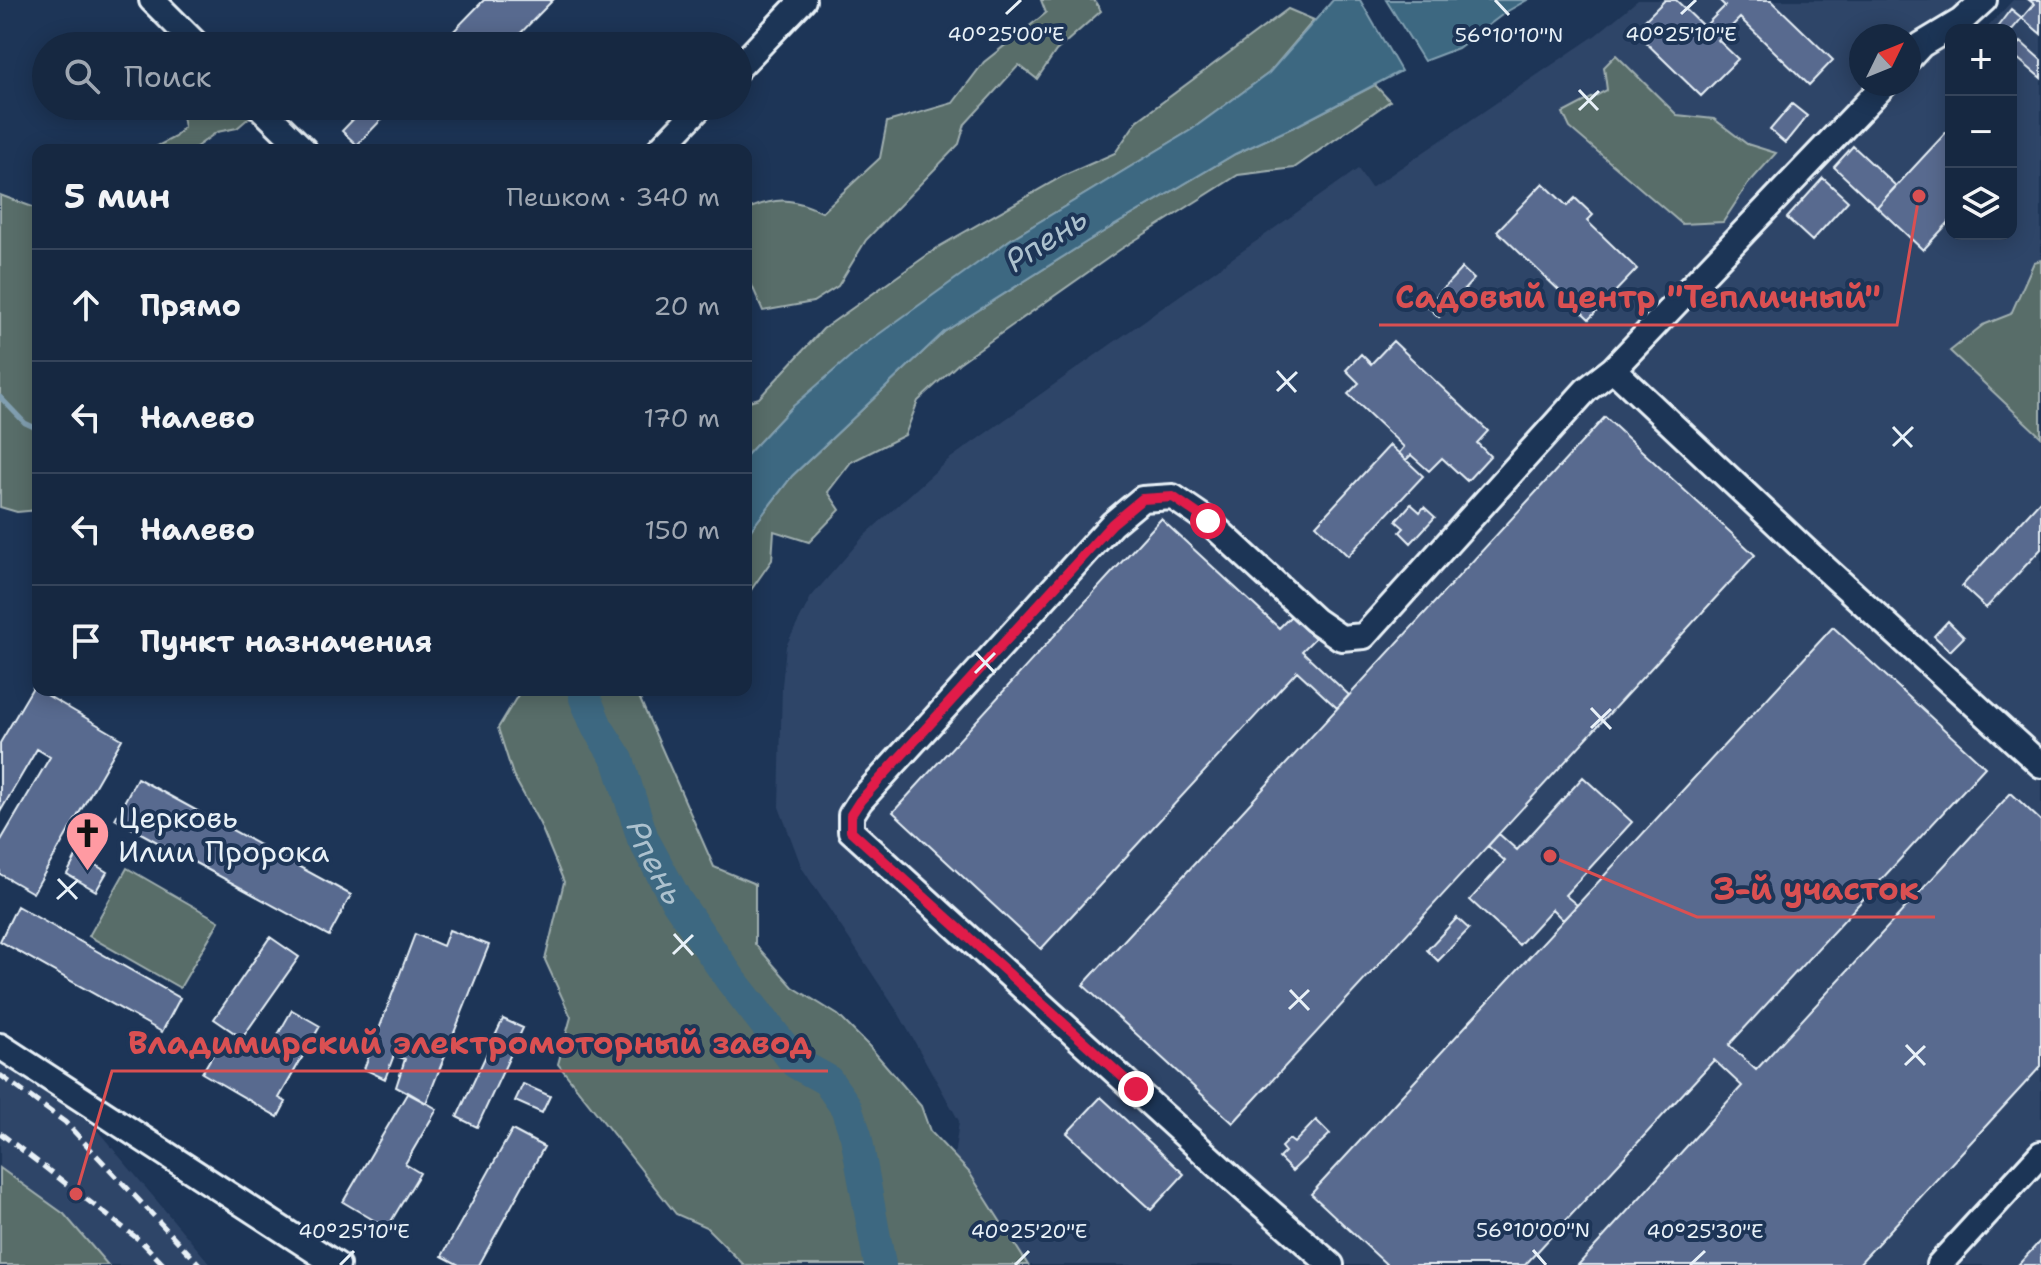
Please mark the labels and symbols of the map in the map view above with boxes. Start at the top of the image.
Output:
text: 40°25'00"E [948,21,1064,47]
text: 40°25'10"E [1625,21,1737,47]
text: 56°10'10"N [1455,22,1563,48]
north arrow [1849,24,1921,96]
water label: Рпень [996,196,1096,282]
callout: Садовый центр "Тепличный" [1379,269,1897,325]
text: Садовый центр "Тепличный" [1395,275,1881,318]
route start [1190,503,1226,539]
place label: Церковь Илии Пророка [118,797,330,872]
church icon: Церковь Илии Пророка [63,810,111,873]
water label: Рпень [617,815,696,912]
callout: 3-й участок [1697,861,1935,917]
text: 3-й участок [1713,867,1919,910]
callout: Владимирский электромоторный завод [112,1015,828,1071]
text: Владимирский электромоторный завод [128,1021,813,1064]
route end [1118,1071,1154,1107]
text: 56°10'00"N [1476,1217,1590,1243]
text: 40°25'10"E [298,1218,410,1244]
text: 40°25'20"E [971,1218,1087,1244]
text: 40°25'30"E [1647,1218,1763,1244]

